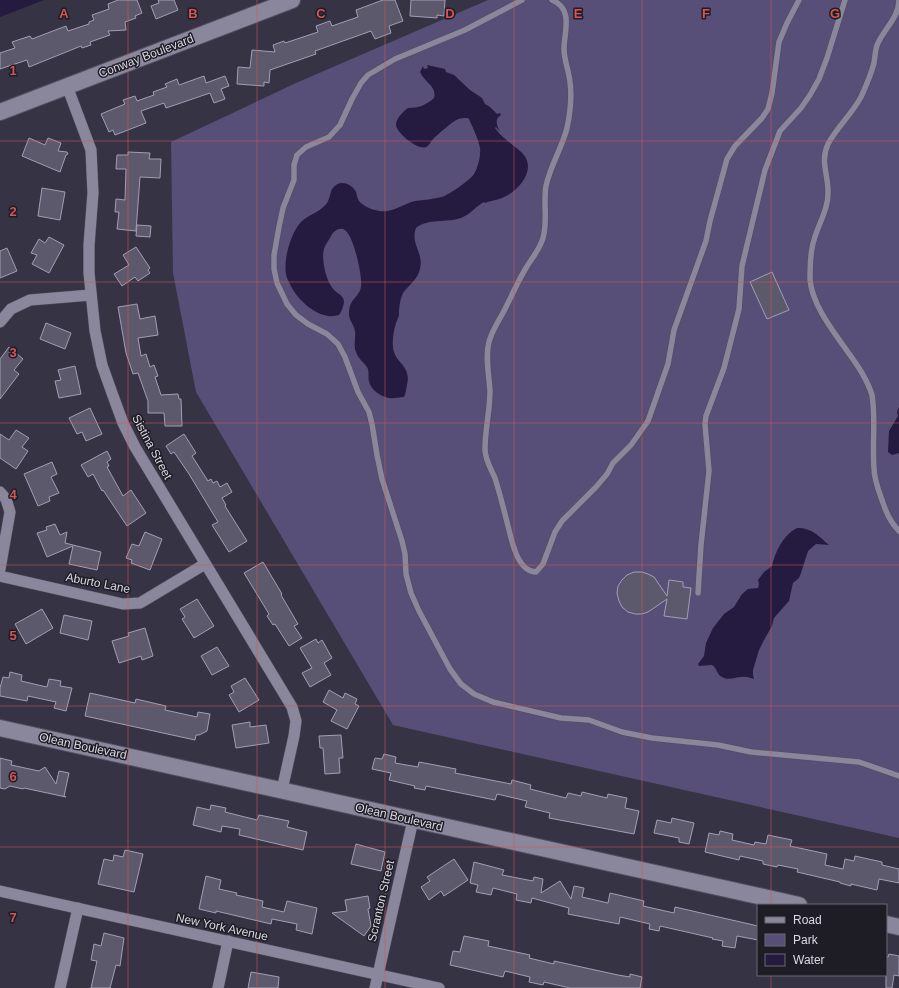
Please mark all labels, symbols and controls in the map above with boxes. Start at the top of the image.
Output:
text: A [59,6,69,21]
text: B [188,6,198,21]
text: C [316,6,326,21]
text: D [445,6,455,21]
text: E [574,6,583,21]
text: F [702,6,710,21]
text: G [830,6,840,21]
street label: Conway Boulevard [96,31,196,81]
text: 1 [9,63,17,78]
text: 2 [9,204,17,219]
text: 3 [9,345,17,360]
street label: Sistina Street [129,412,175,482]
text: 4 [9,487,17,502]
street label: Aburto Lane [65,570,132,596]
text: 5 [9,628,17,643]
street label: Olean Boulevard [38,730,128,762]
text: 6 [9,769,17,784]
street label: Olean Boulevard [354,800,444,834]
street label: Scranton Street [365,858,397,943]
legend [757,904,887,976]
text: 7 [9,910,17,925]
street label: New York Avenue [175,910,270,944]
text: Road [793,913,822,927]
text: Park [793,933,819,947]
text: Water [793,953,825,967]

